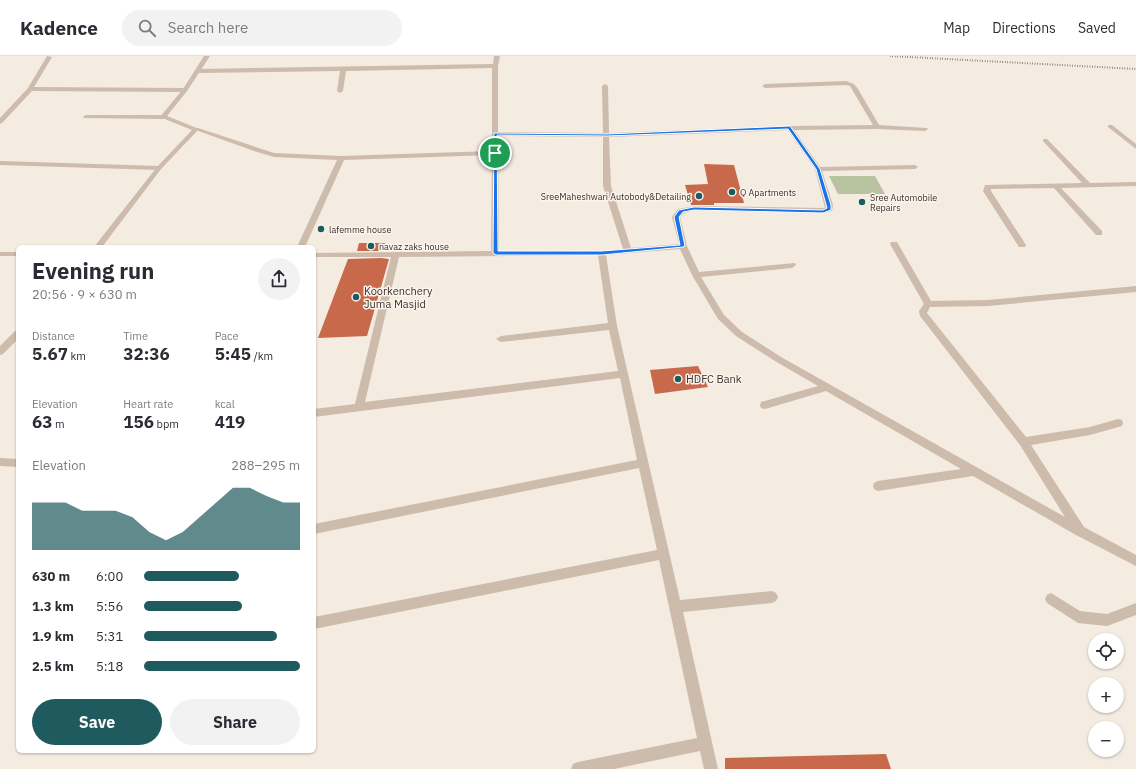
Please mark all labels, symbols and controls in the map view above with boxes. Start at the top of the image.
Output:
search box [122,10,402,46]
text: Kadence [20,16,98,40]
icon: search [136,17,158,39]
text: Search here [168,18,248,37]
text: Map [943,19,970,37]
text: Directions [992,19,1056,37]
text: Saved [1078,19,1116,37]
pin [478,136,512,170]
icon: arrive [484,142,506,164]
marker: Q Apartments [727,187,737,197]
place label: Q Apartments [740,187,796,198]
place label: SreeMaheshwari Autobody&Detailing [541,191,691,202]
marker: SreeMaheshwari Autobody&Detailing [694,191,704,201]
place label: Sree Automobile Repairs [870,192,937,213]
marker: Sree Automobile Repairs [857,197,867,207]
marker: lafemme house [316,224,326,234]
place label: lafemme house [329,224,392,235]
marker: navaz zaks house [366,241,376,251]
place label: navaz zaks house [379,241,449,252]
text: Evening run [32,256,154,285]
button: share [258,258,300,300]
place label: Koorkenchery Juma Masjid [364,284,433,311]
text: 20:56 · 9 × 630 m [32,286,137,303]
marker: Koorkenchery Juma Masjid [351,292,361,302]
text: Distance [32,329,75,343]
text: Time [123,329,148,343]
text: Pace [215,329,239,343]
text: 5.67 [32,343,68,365]
text: 32:36 [123,343,170,365]
text: 5:45 [215,343,251,365]
text: km [68,349,86,363]
text: /km [251,349,273,363]
place label: HDFC Bank [686,372,742,386]
marker: HDFC Bank [673,374,683,384]
text: Elevation [32,397,78,411]
text: Heart rate [123,397,173,411]
text: kcal [215,397,235,411]
text: 63 [32,411,52,433]
text: 156 [123,411,154,433]
text: 419 [215,411,245,433]
text: m [52,417,65,431]
text: bpm [154,417,179,431]
text: Elevation [32,457,86,474]
text: 288–295 m [231,457,300,474]
text: 630 m [32,568,70,585]
text: 6:00 [96,568,123,585]
text: 1.3 km [32,598,74,615]
text: 5:56 [96,598,123,615]
text: 1.9 km [32,628,74,645]
text: 5:31 [96,628,123,645]
map controls [1088,633,1124,757]
button: locate [1088,633,1124,669]
text: 2.5 km [32,658,74,675]
text: 5:18 [96,658,123,675]
button: + [1088,677,1124,713]
button: Save [32,699,162,745]
button: Share [170,699,300,745]
button: − [1088,721,1124,757]

